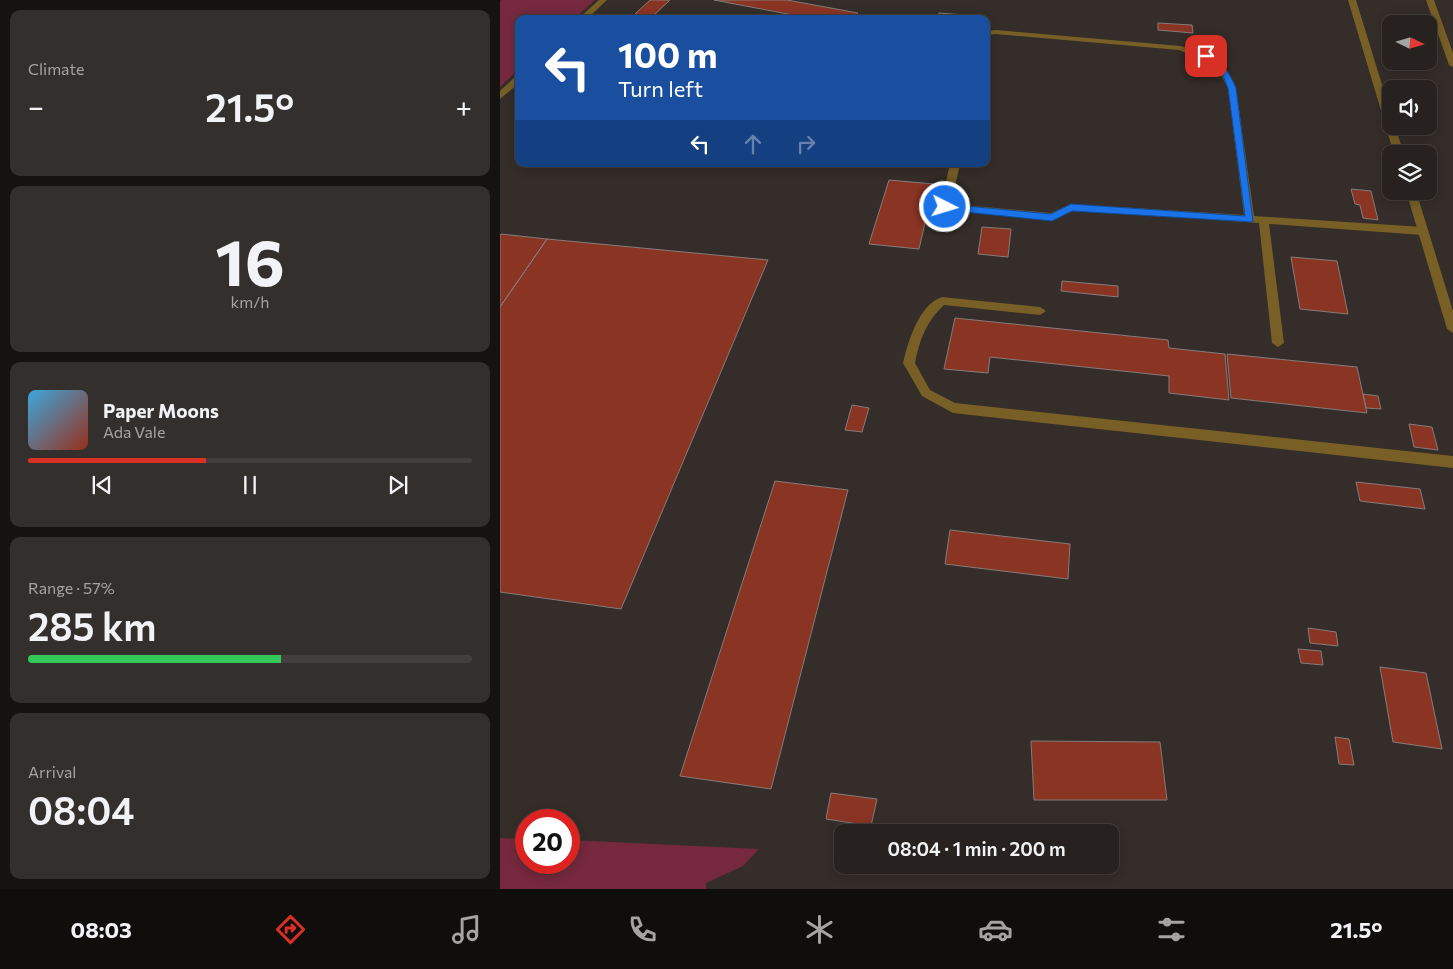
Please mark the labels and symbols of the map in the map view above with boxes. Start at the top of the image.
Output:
north arrow [1382,15,1438,70]
pin [1185,35,1227,77]
position arrow [918,180,970,232]
speed limit sign: 20 [515,809,580,874]

